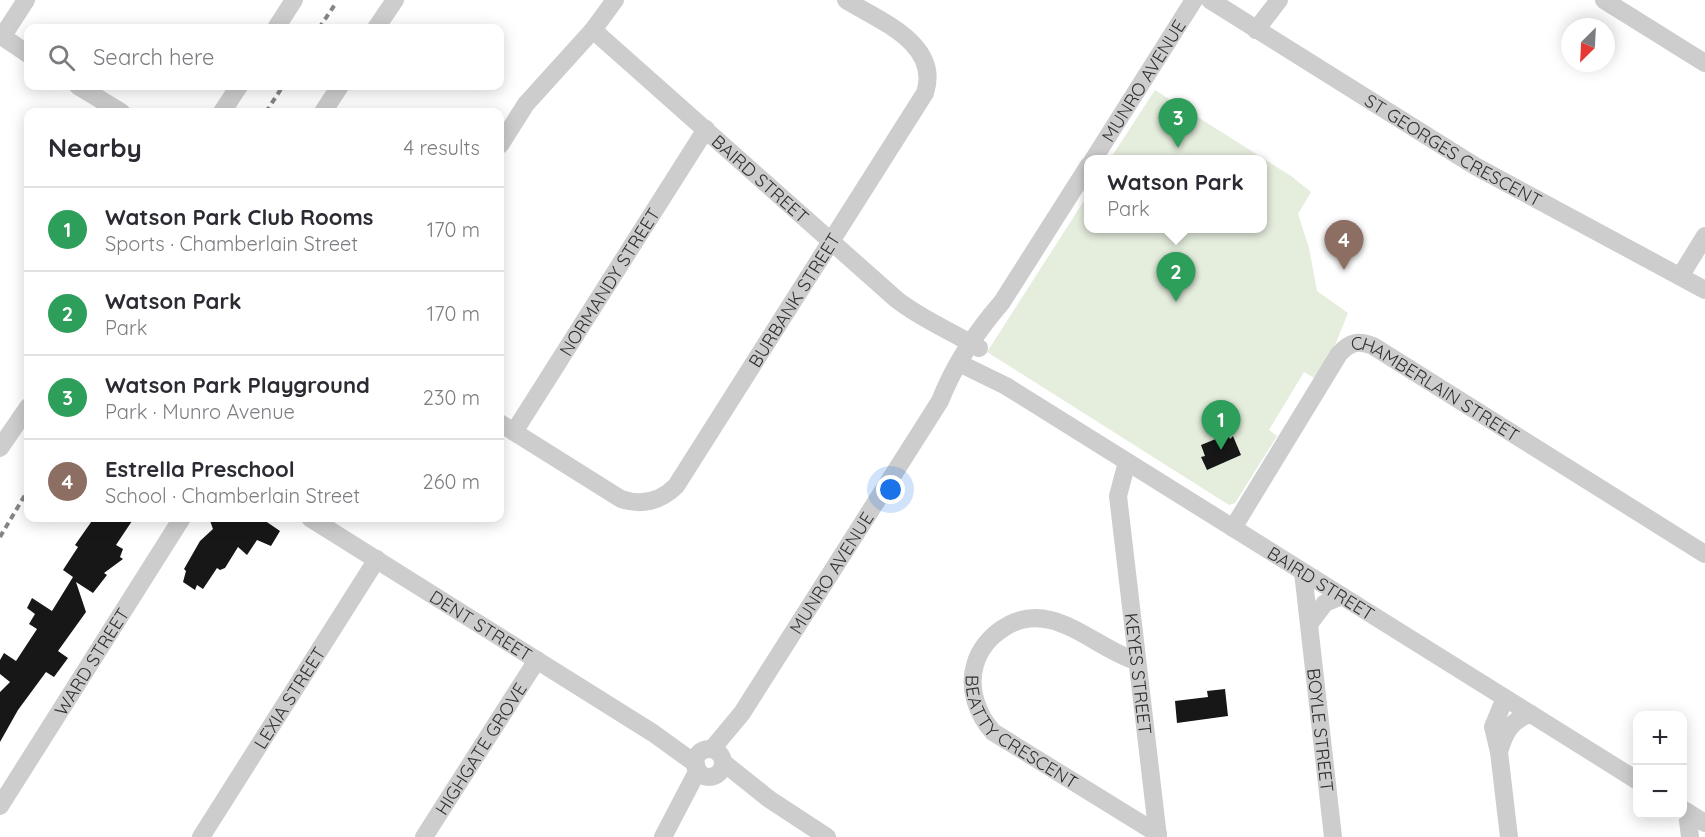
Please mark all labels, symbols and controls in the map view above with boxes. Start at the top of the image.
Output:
street label: MUNRO AVENUE [1096,15,1190,146]
north arrow [1561,18,1615,72]
search box [24,24,504,90]
icon: search [45,41,78,74]
text: Search here [93,43,214,71]
street label: ST GEORGES CRESCENT [1361,88,1546,212]
pin: 3 [1158,98,1198,148]
street label: BAIRD STREET [707,130,814,228]
text: Nearby [48,131,142,164]
text: 4 results [404,135,480,160]
popup [1084,155,1267,233]
text: Watson Park [1107,168,1244,196]
text: Park [1107,196,1150,221]
text: Watson Park Club Rooms [105,203,373,231]
street label: NORMANDY STREET [554,203,665,360]
text: 1 [64,217,71,242]
text: 170 m [427,217,480,242]
pin: 4 [1324,220,1364,270]
street label: BURBANK STREET [743,228,845,371]
text: Sports · Chamberlain Street [105,231,358,256]
pin: 2 [1156,252,1196,302]
text: Watson Park [105,287,241,315]
text: 2 [62,301,73,326]
text: 170 m [427,301,480,326]
text: Park [105,315,147,340]
street label: CHAMBERLAIN STREET [1350,331,1524,447]
text: Watson Park Playground [105,371,370,399]
text: 3 [62,385,73,410]
text: 230 m [423,385,480,410]
text: Park · Munro Avenue [105,399,295,424]
pin: 1 [1202,400,1240,450]
text: Estrella Preschool [105,455,295,483]
text: 4 [62,469,73,494]
text: 260 m [423,469,480,494]
your location [876,475,905,504]
text: School · Chamberlain Street [105,483,360,508]
street label: MUNRO AVENUE [784,508,878,638]
street label: BAIRD STREET [1263,541,1379,625]
street label: DENT STREET [426,585,537,666]
street label: WARD STREET [49,603,134,720]
street label: KEYES STREET [1120,612,1157,736]
street label: LEXIA STREET [248,642,330,753]
street label: BOYLE STREET [1302,667,1339,793]
street label: BEATTY CRESCENT [961,675,1083,793]
street label: HIGHGATE GROVE [430,678,531,819]
map controls [1633,711,1687,819]
button: + [1633,711,1687,765]
button: − [1633,765,1687,819]

